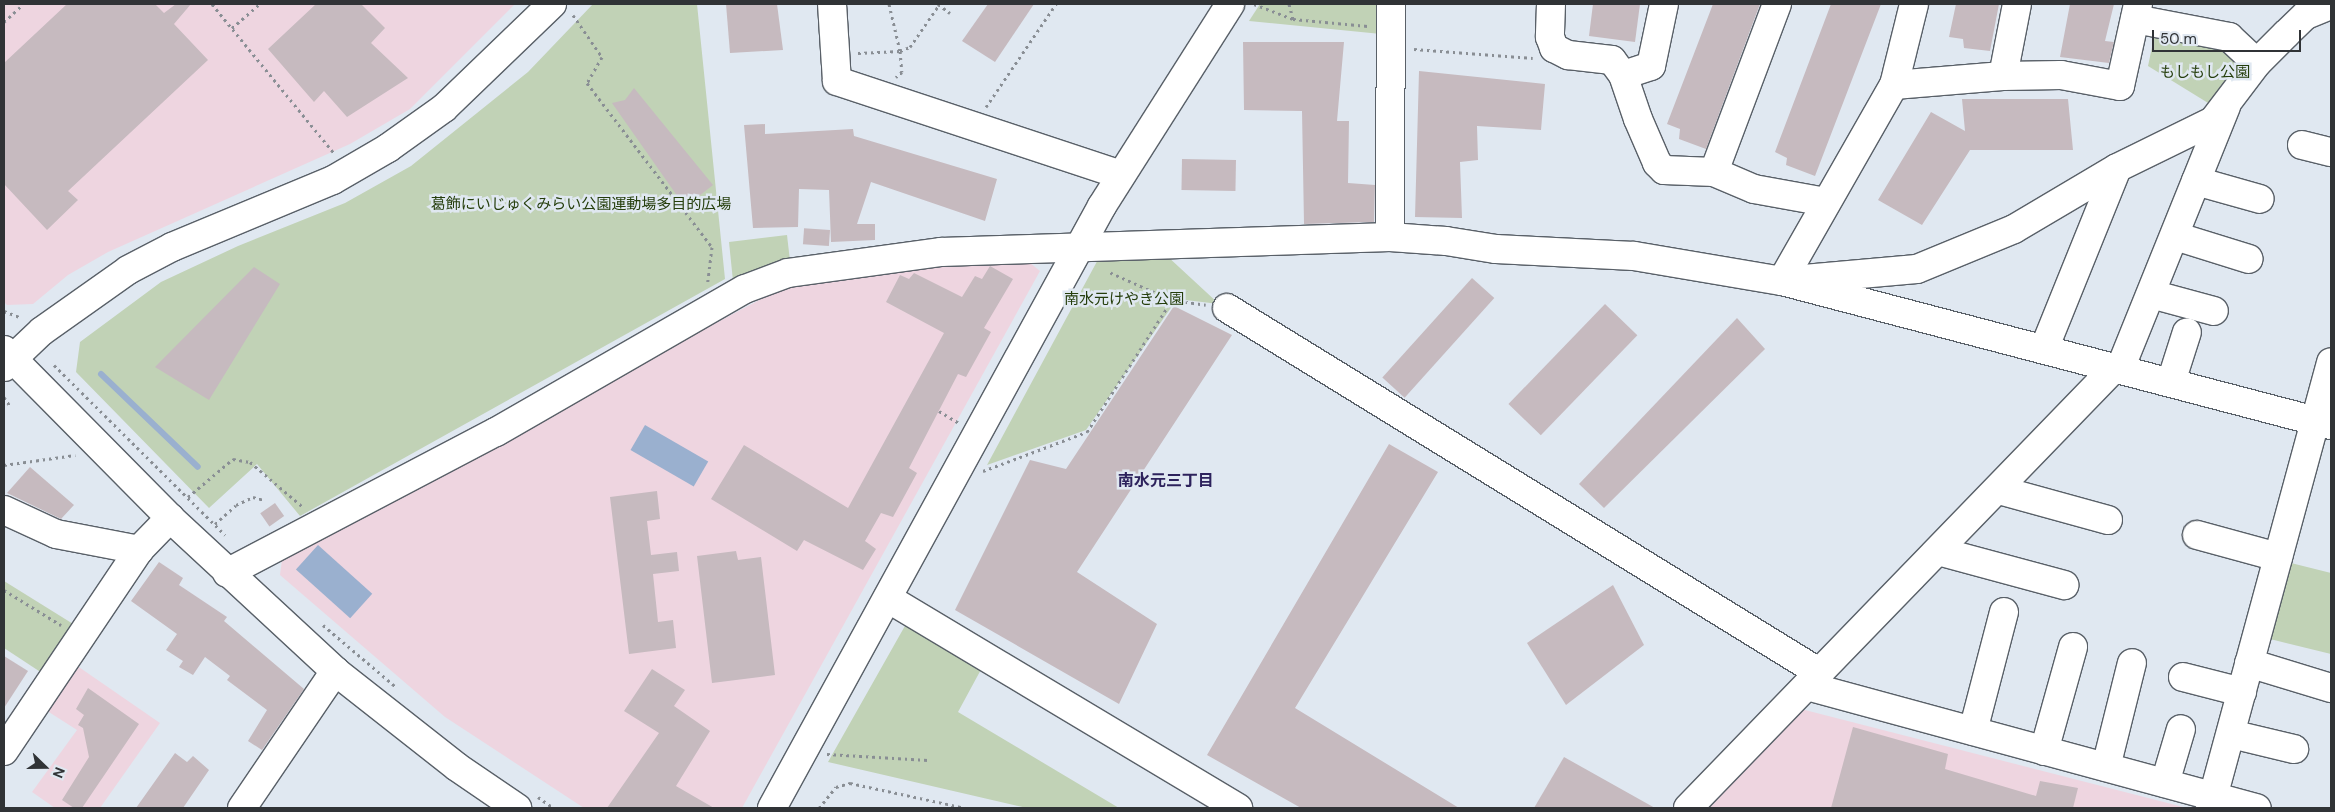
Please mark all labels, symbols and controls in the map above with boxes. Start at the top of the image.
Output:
scale bar [2155,20,2304,52]
text: 50 m [2160,29,2197,49]
park label: もしもし公園 [2160,64,2250,82]
park label: 葛飾にいじゅくみらい公園運動場多目的広場 [431,196,731,214]
park label: 南水元けやき公園 [1064,291,1184,309]
district label: 南水元三丁目 [1118,471,1214,491]
north arrow [20,742,70,792]
text: N [49,765,69,781]

